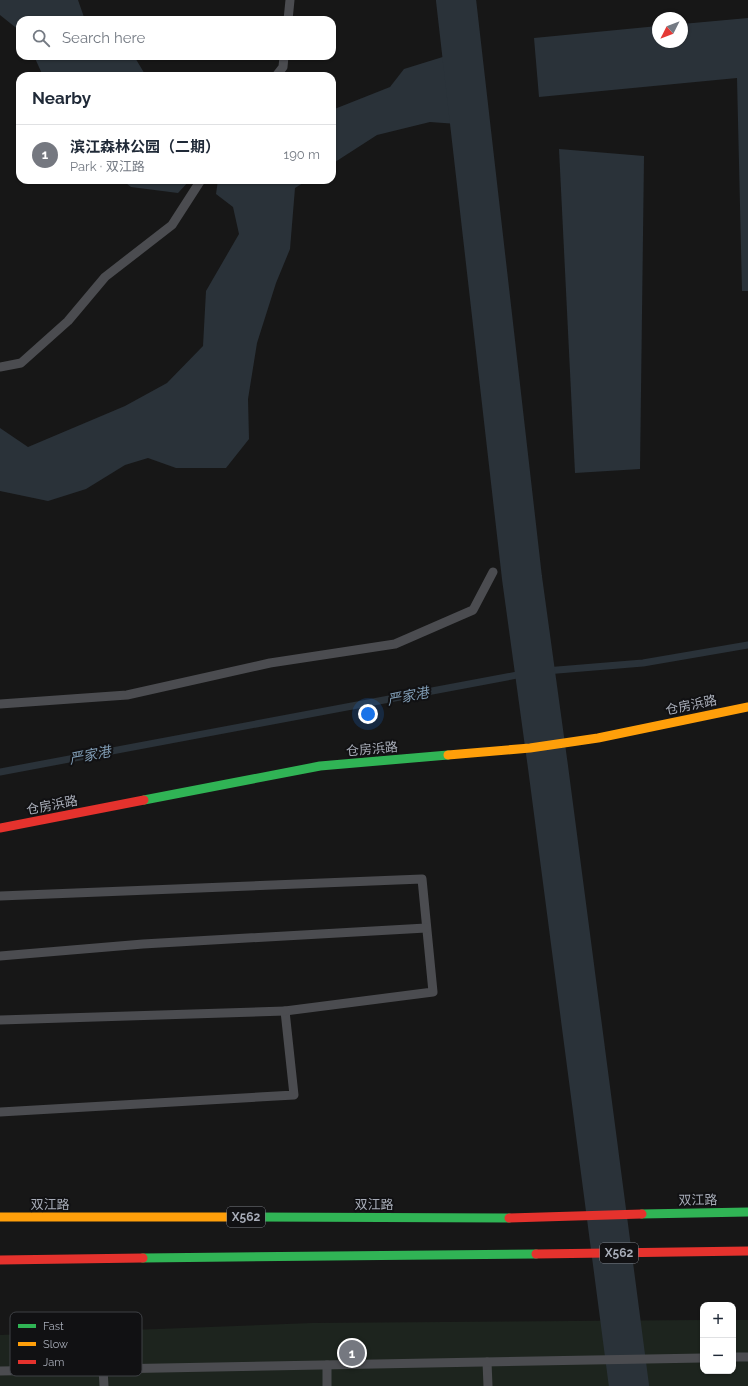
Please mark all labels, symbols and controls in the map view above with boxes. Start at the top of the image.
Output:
north arrow [652,12,688,48]
search box [16,16,336,60]
icon: search [30,27,52,49]
text: Search here [62,29,145,47]
text: Nearby [32,88,91,108]
text: 滨江森林公园（二期） [70,138,220,156]
text: 1 [42,147,48,162]
text: 190 m [284,147,320,162]
text: Park · 双江路 [70,159,145,174]
water label: 严家港 [386,684,432,708]
street label: 仓房浜路 [664,692,718,718]
your location [358,704,378,724]
street label: 仓房浜路 [345,739,399,759]
water label: 严家港 [68,743,114,767]
street label: 仓房浜路 [25,793,79,817]
street label: 双江路 [678,1192,718,1208]
street label: 双江路 [30,1197,70,1212]
street label: 双江路 [354,1197,394,1212]
road number: X562 [227,1207,265,1227]
road number: X562 [600,1243,638,1263]
map controls [700,1302,736,1374]
button: + [700,1302,736,1338]
legend [10,1312,142,1376]
text: Fast [43,1320,64,1333]
text: Slow [43,1338,68,1351]
pin: 1 [339,1338,365,1368]
button: − [700,1338,736,1374]
text: Jam [43,1356,64,1369]

